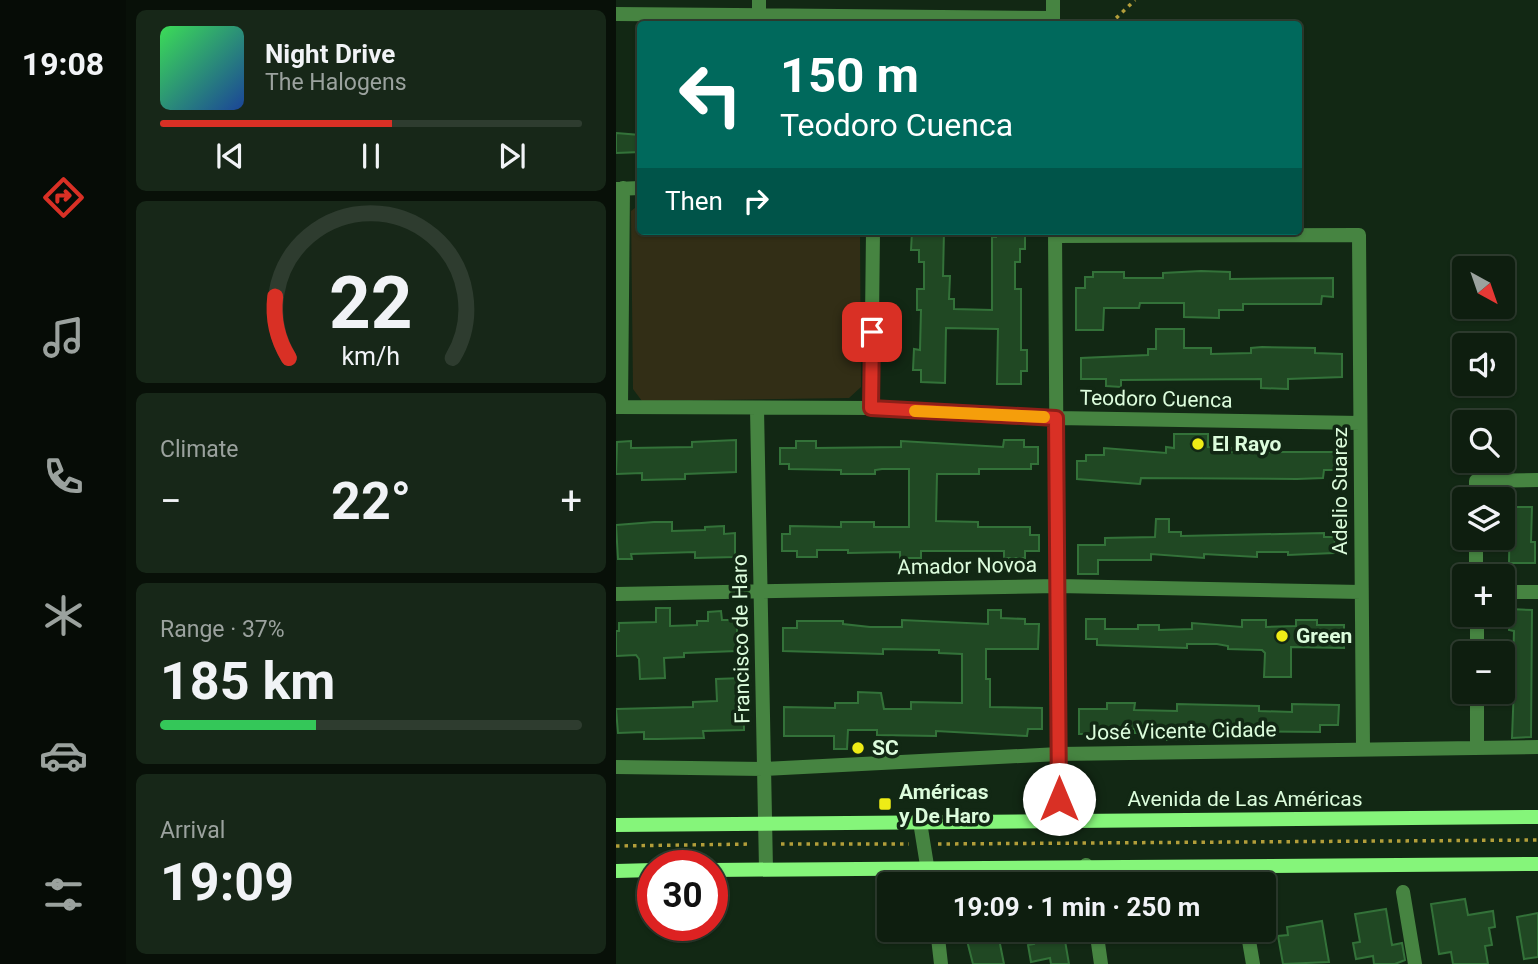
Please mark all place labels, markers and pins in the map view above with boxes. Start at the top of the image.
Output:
pin [842,302,902,362]
place label: El Rayo [1212,432,1282,456]
marker: El Rayo [1190,436,1206,452]
place label: Green [1296,624,1352,648]
marker: Green [1274,628,1290,644]
place label: SC [872,736,899,760]
marker: SC [850,740,866,756]
place label: Américas y De Haro [899,780,990,828]
marker: Américas y De Haro [877,796,893,812]

